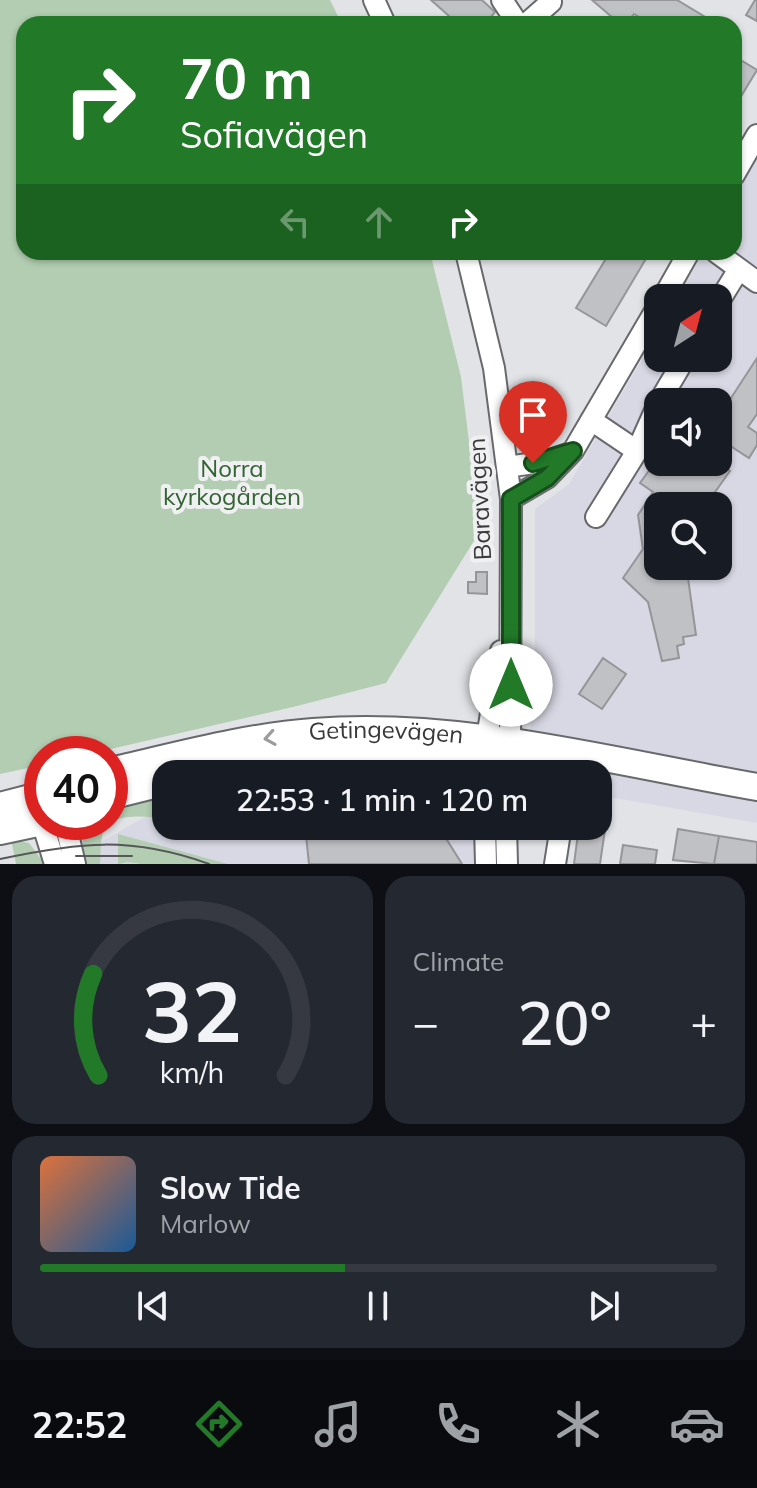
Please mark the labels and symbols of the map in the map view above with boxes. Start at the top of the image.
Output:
north arrow [644,284,732,372]
pin [499,381,567,463]
street label: Baravägen [461,437,497,561]
park label: Norra kyrkogården [163,453,301,511]
position arrow [469,643,553,727]
street label: Getingevägen [307,714,465,750]
one-way arrow [263,729,277,746]
speed limit sign: 40 [24,736,128,840]

